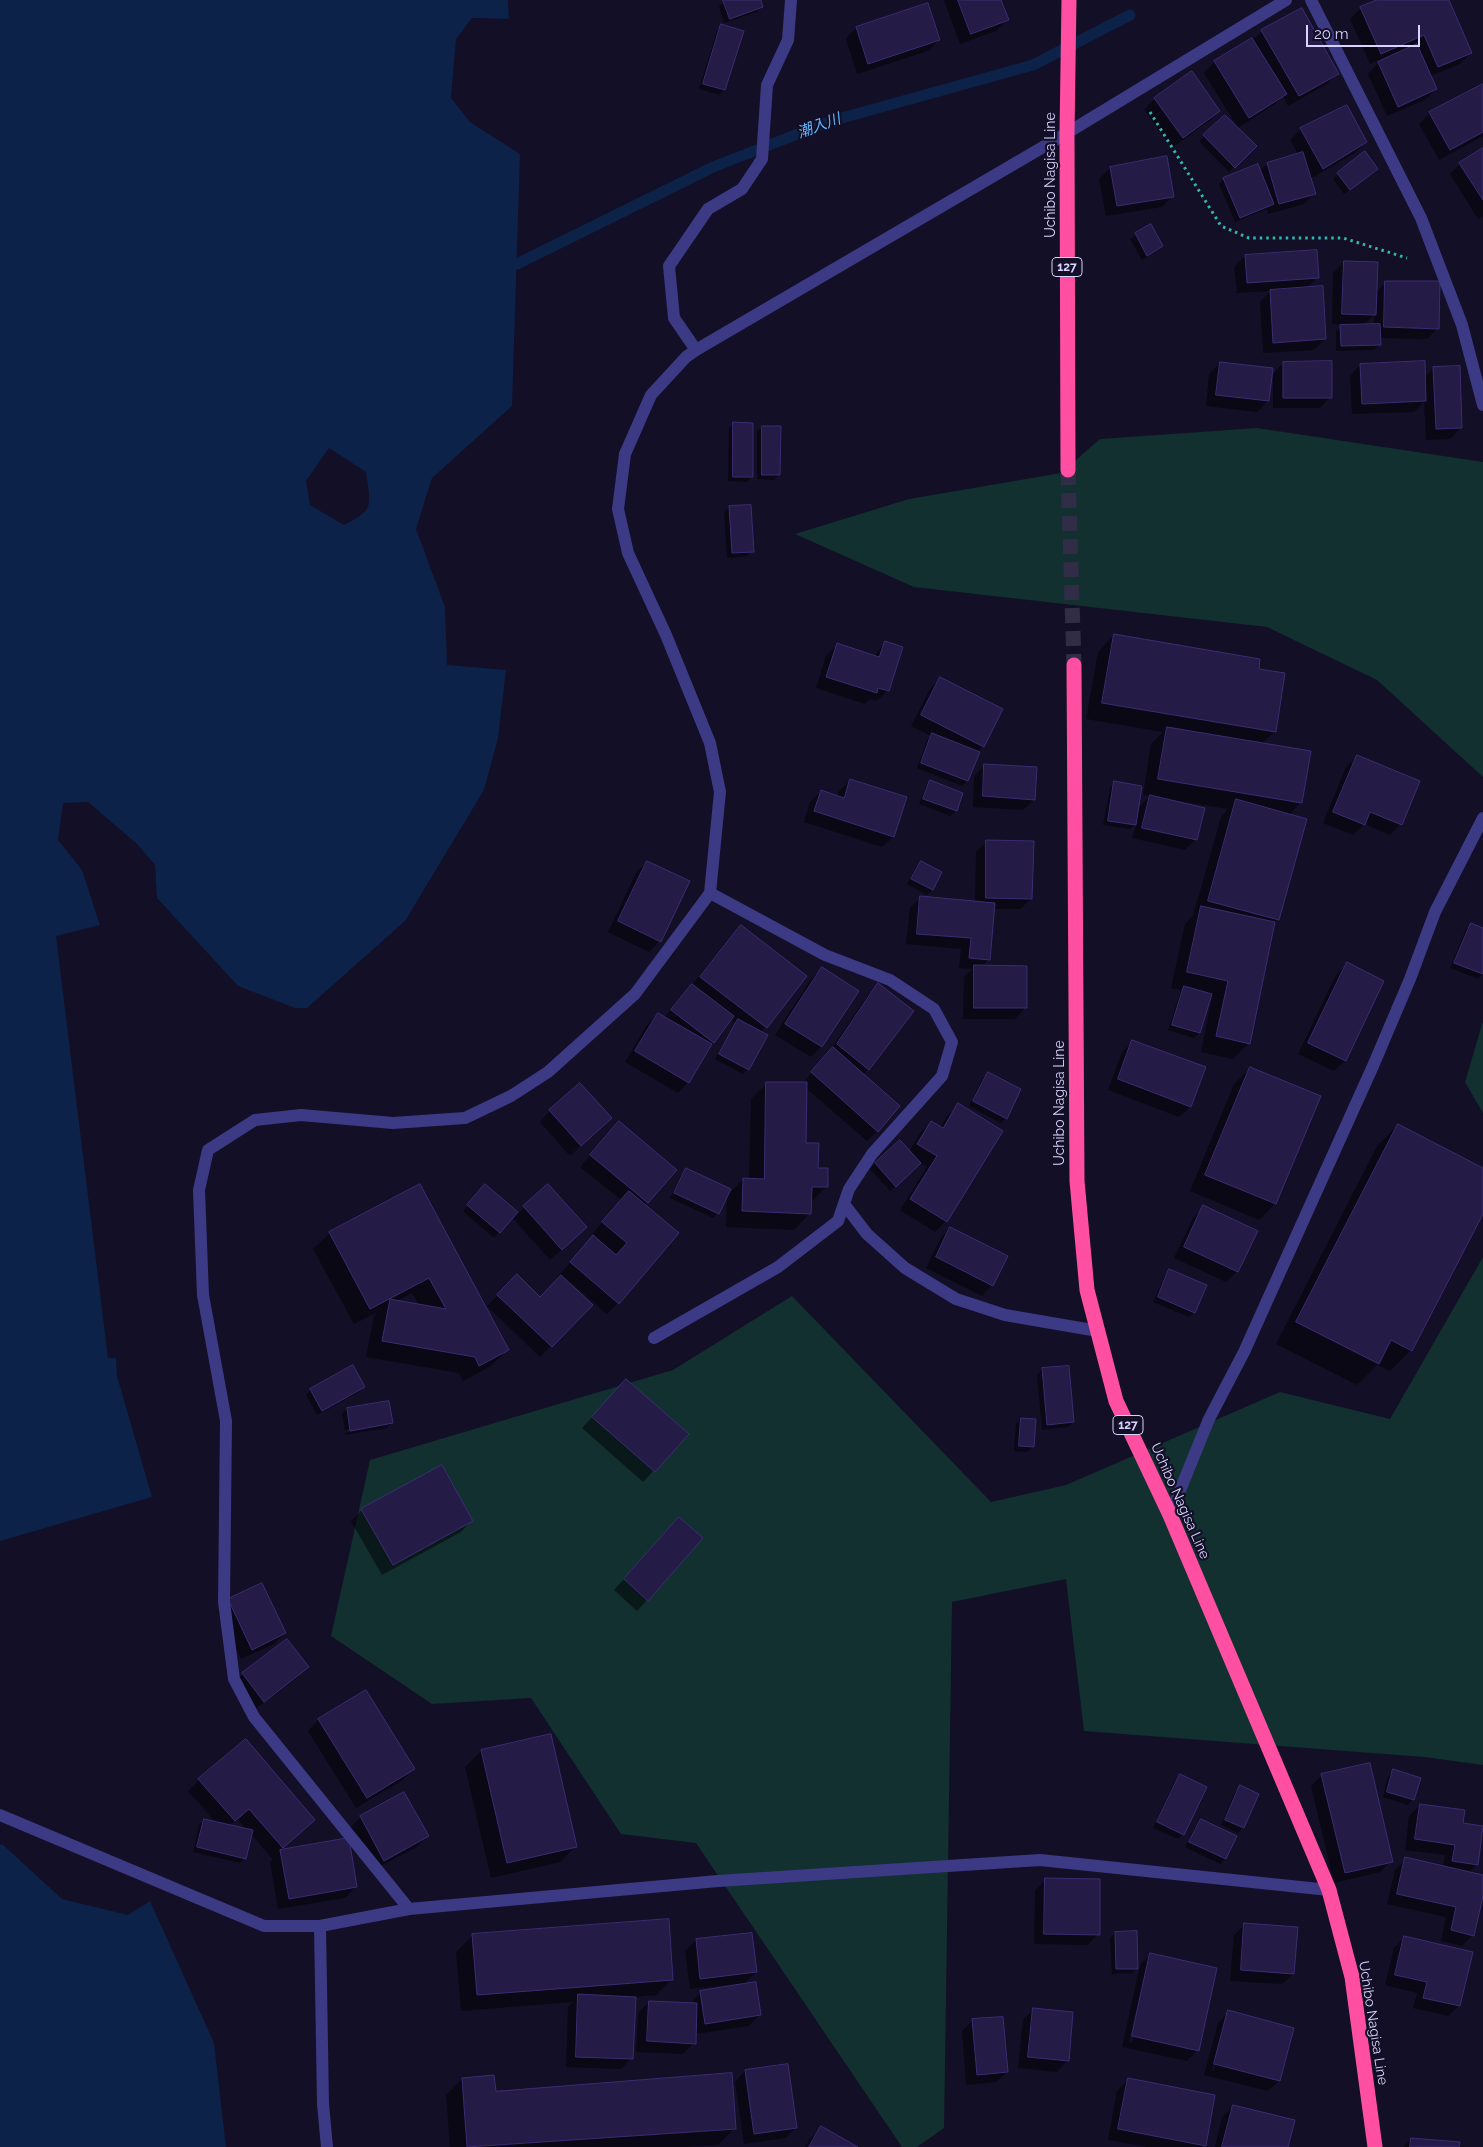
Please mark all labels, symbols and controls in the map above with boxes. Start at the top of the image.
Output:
scale bar [1308,15,1422,47]
text: 20 m [1314,25,1349,43]
water label: 潮入川 [795,110,843,142]
street label: Uchibo Nagisa Line [1043,112,1059,238]
road number: 127 [1052,258,1082,276]
street label: Uchibo Nagisa Line [1052,1040,1068,1166]
road number: 127 [1113,1416,1143,1434]
street label: Uchibo Nagisa Line [1147,1440,1213,1562]
street label: Uchibo Nagisa Line [1355,1960,1391,2086]

